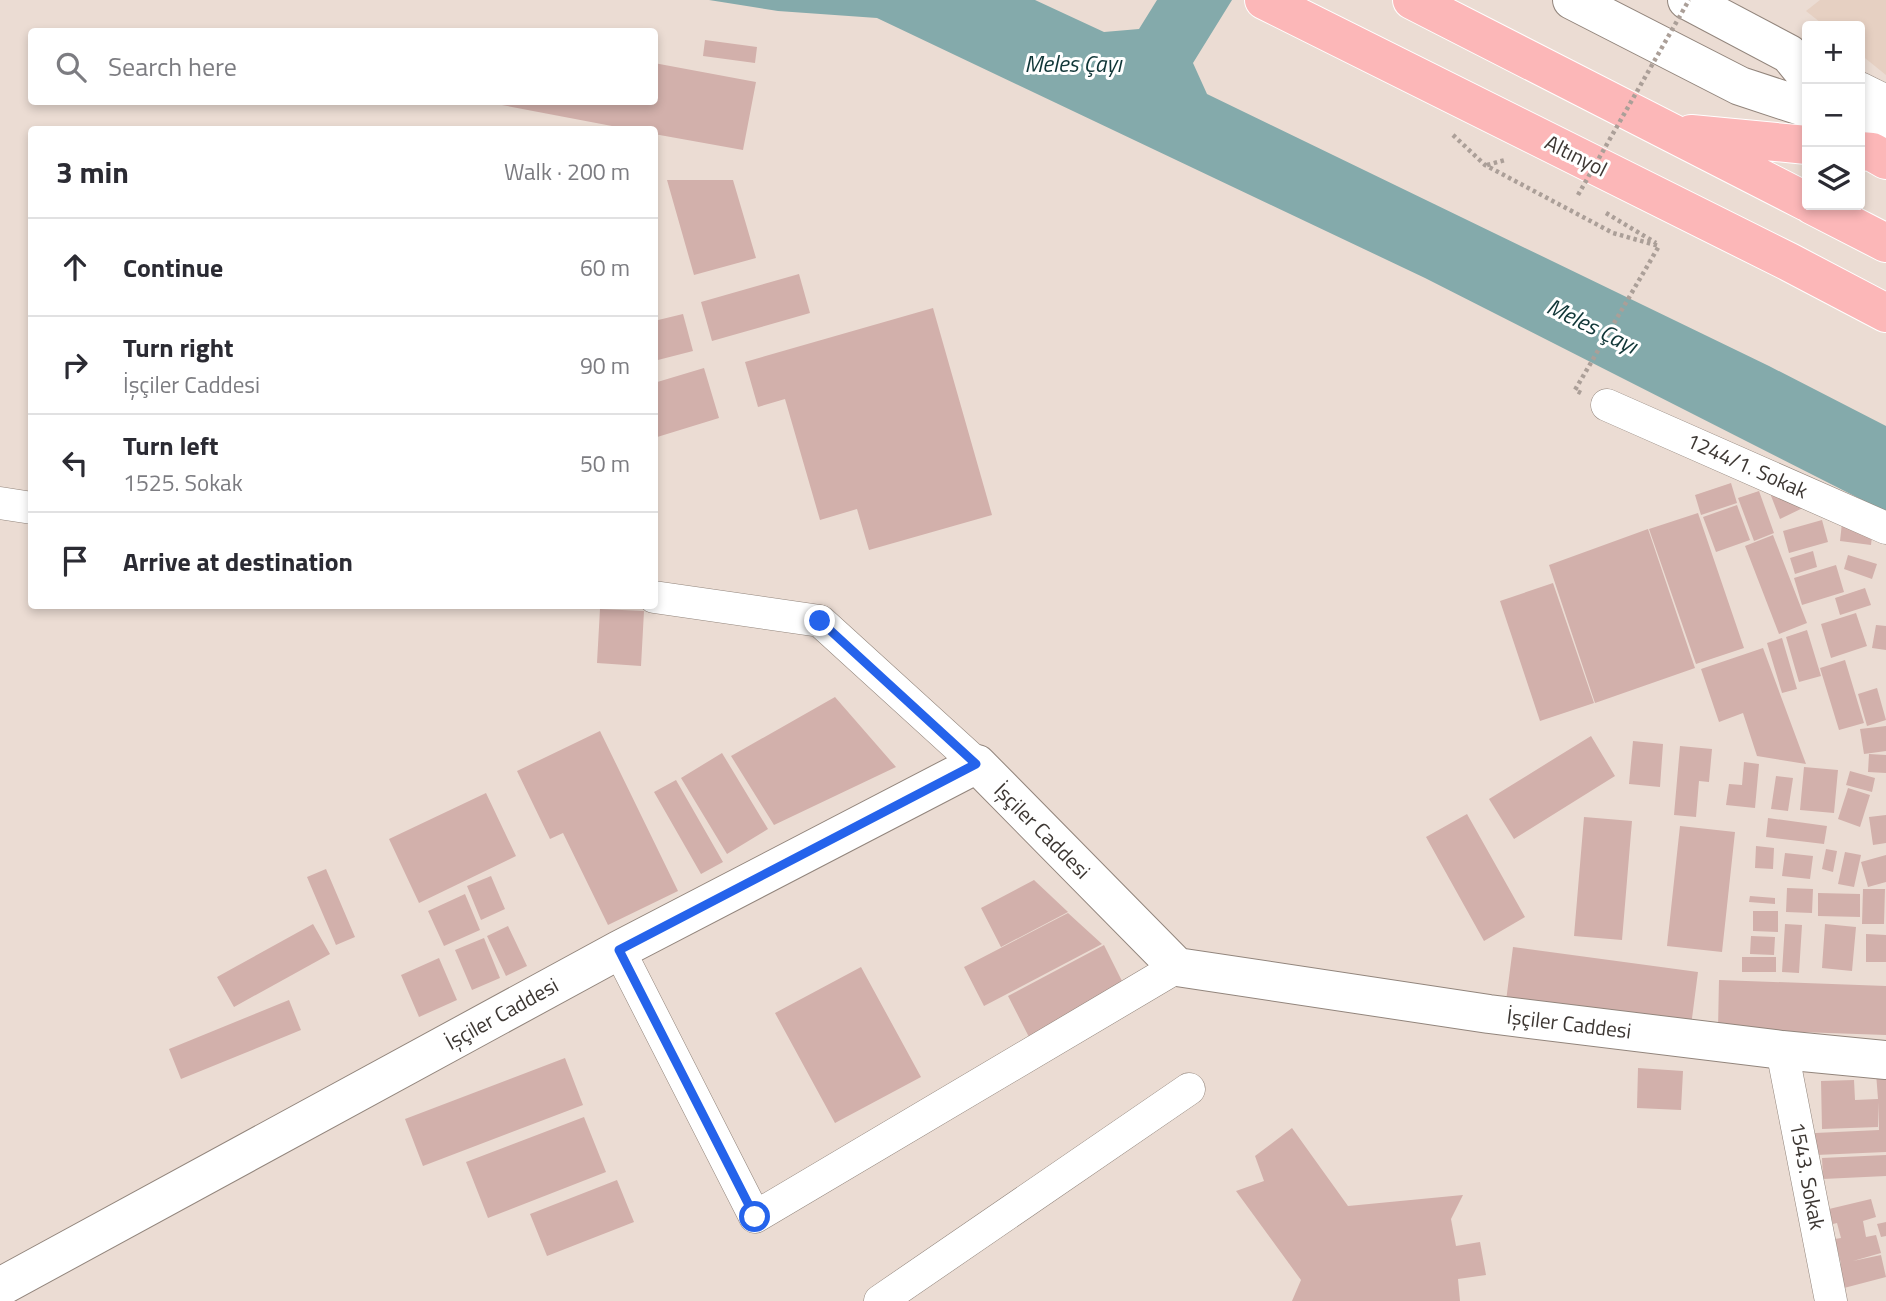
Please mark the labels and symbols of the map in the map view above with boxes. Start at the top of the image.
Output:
water label: Meles Çayı [1024,46,1123,81]
street label: Altınyol [1540,126,1613,184]
water label: Meles Çayı [1541,289,1645,363]
street label: 1244/1. Sokak [1682,424,1813,506]
route end [804,605,835,636]
street label: İşçiler Caddesi [987,775,1098,886]
street label: İşçiler Caddesi [439,969,564,1057]
street label: İşçiler Caddesi [1505,999,1633,1047]
street label: 1543. Sokak [1782,1119,1834,1232]
route start [739,1201,770,1232]

